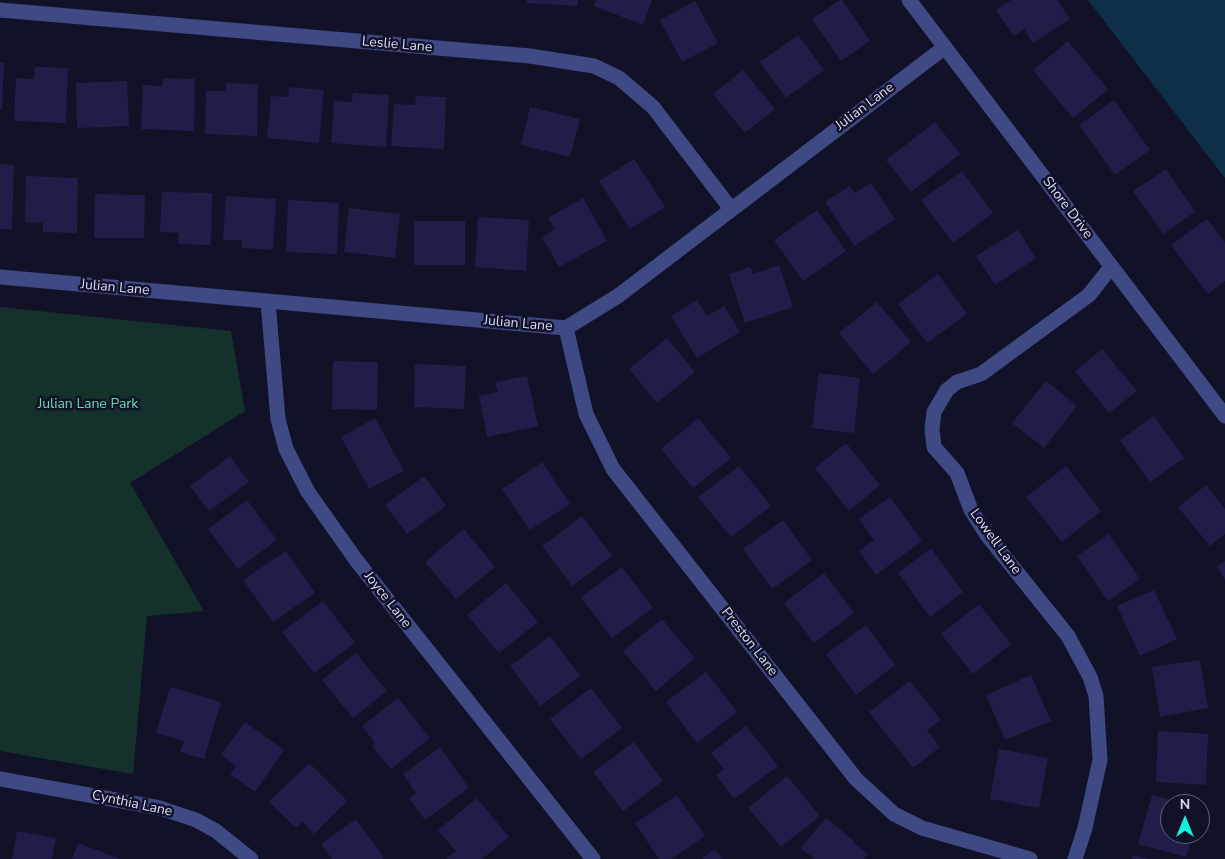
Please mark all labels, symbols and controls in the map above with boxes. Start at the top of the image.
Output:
street label: Leslie Lane [361,34,433,56]
street label: Julian Lane [832,79,898,135]
street label: Shore Drive [1038,174,1096,242]
street label: Julian Lane [80,277,150,299]
street label: Julian Lane [483,313,553,335]
park label: Julian Lane Park [38,397,138,413]
street label: Lowell Lane [966,506,1024,578]
street label: Joyce Lane [360,568,414,632]
street label: Preston Lane [717,604,781,680]
street label: Cynthia Lane [90,787,174,821]
north arrow [1160,794,1210,844]
text: N [1180,795,1190,814]

